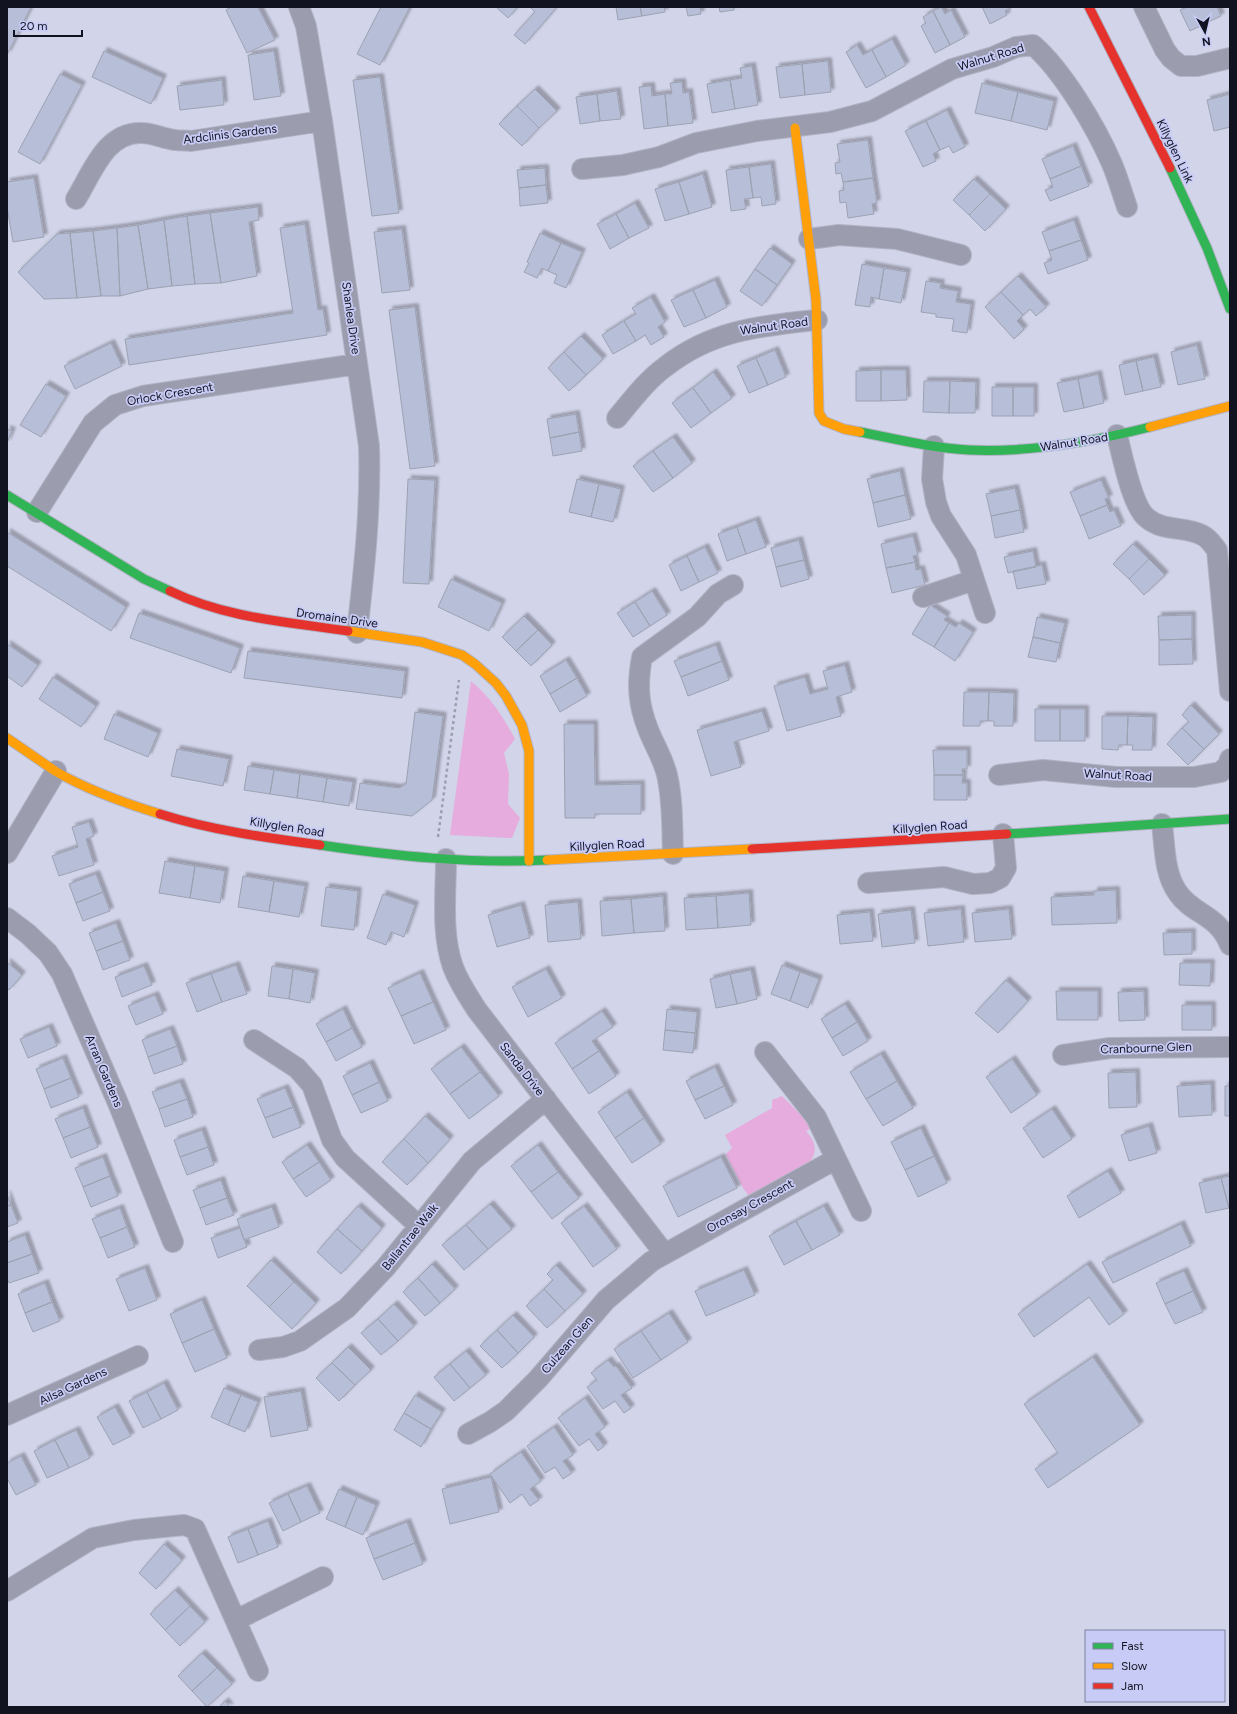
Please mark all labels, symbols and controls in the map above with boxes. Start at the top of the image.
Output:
scale bar [14,12,82,38]
north arrow [1185,12,1225,52]
text: 20 m [20,19,48,33]
text: N [1201,34,1211,48]
street label: Walnut Road [956,40,1026,74]
street label: Killyglen Link [1154,117,1196,185]
street label: Ardclinis Gardens [182,121,278,147]
street label: Shanlea Drive [339,281,363,356]
street label: Walnut Road [739,314,809,338]
street label: Orlock Crescent [126,379,215,408]
street label: Walnut Road [1039,430,1109,454]
street label: Dromaine Drive [295,605,379,631]
street label: Walnut Road [1084,766,1152,784]
street label: Killyglen Road [249,814,325,840]
street label: Killyglen Road [892,817,968,837]
street label: Killyglen Road [569,836,645,854]
street label: Arran Gardens [82,1033,126,1110]
street label: Sanda Drive [497,1039,548,1099]
street label: Cranbourne Glen [1100,1039,1192,1057]
street label: Oronsay Crescent [704,1176,796,1236]
street label: Ballantrae Walk [379,1201,441,1273]
street label: Culzean Glen [538,1313,596,1376]
street label: Ailsa Gardens [37,1364,110,1408]
legend [1085,1630,1225,1702]
text: Fast [1121,1639,1144,1653]
text: Slow [1121,1659,1148,1673]
text: Jam [1121,1679,1144,1693]

